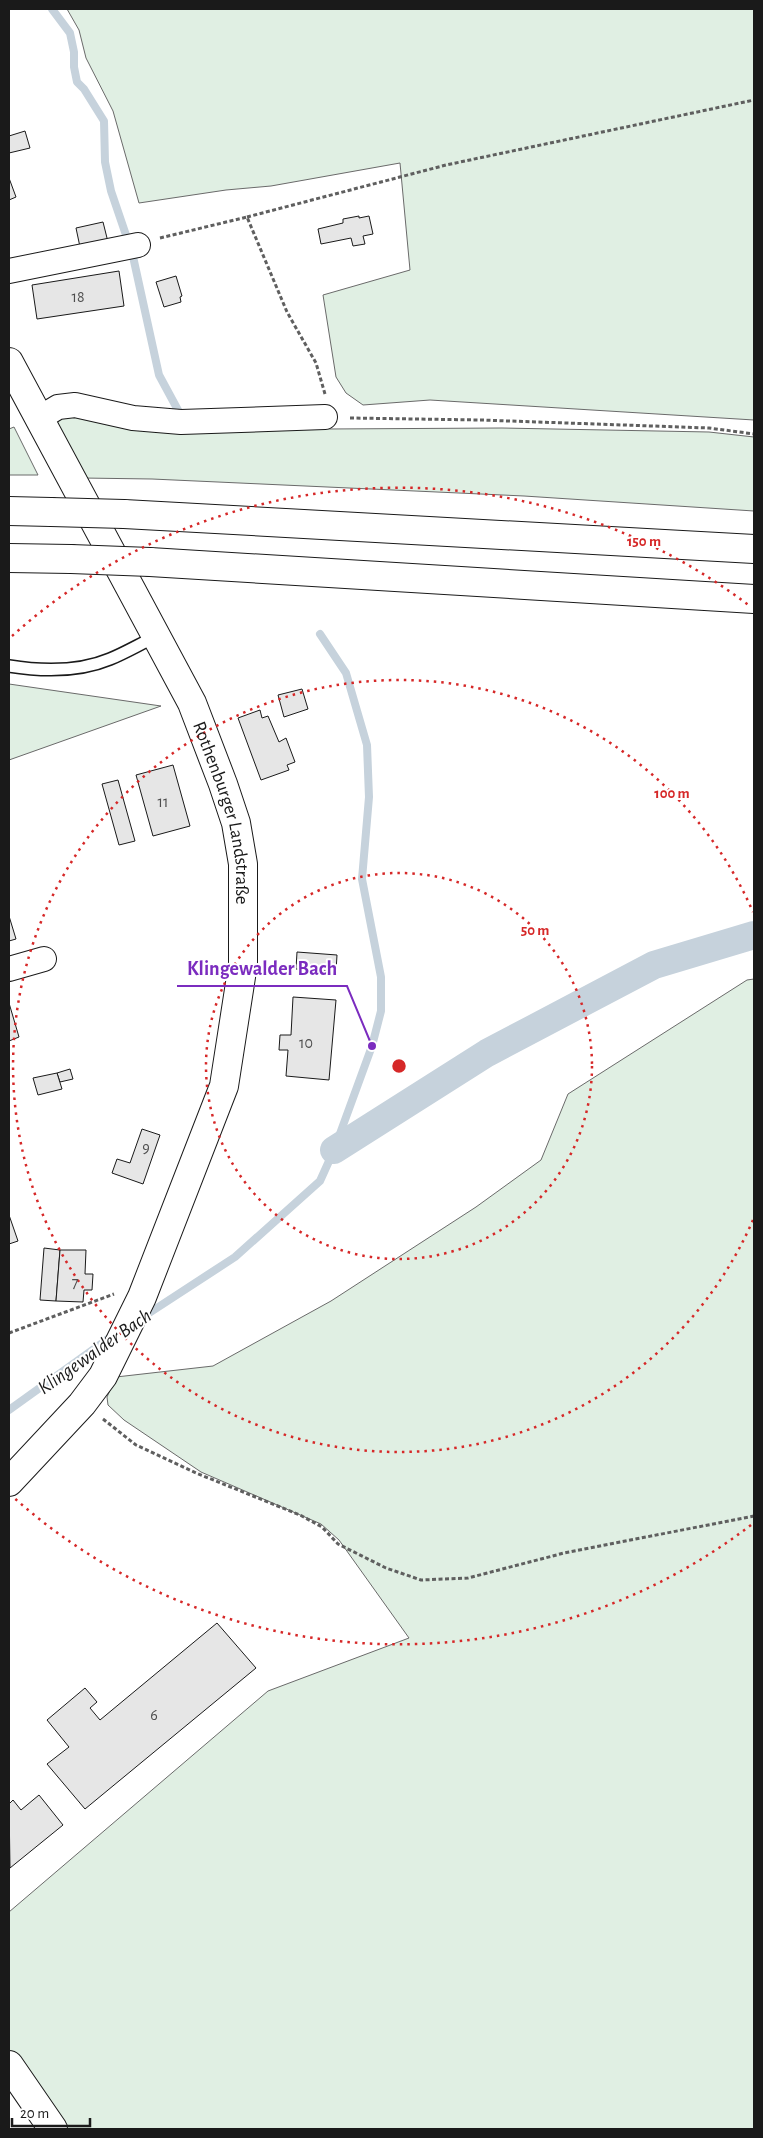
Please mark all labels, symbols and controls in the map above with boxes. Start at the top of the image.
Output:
house number: 18 [71,289,85,305]
text: 150 m [627,534,661,549]
street label: Rothenburger Landstraße [189,719,251,904]
text: 100 m [654,786,690,801]
house number: 11 [157,794,169,810]
text: 50 m [521,923,549,938]
callout: Klingewalder Bach [177,951,347,986]
text: Klingewalder Bach [187,959,337,979]
house number: 10 [299,1035,313,1051]
centre of rings [390,1057,408,1075]
house number: 9 [142,1140,150,1156]
house number: 7 [72,1275,79,1291]
water label: Klingewalder Bach [34,1305,155,1398]
house number: 6 [150,1707,158,1723]
scale bar [12,2096,90,2128]
text: 20 m [20,2106,49,2121]

